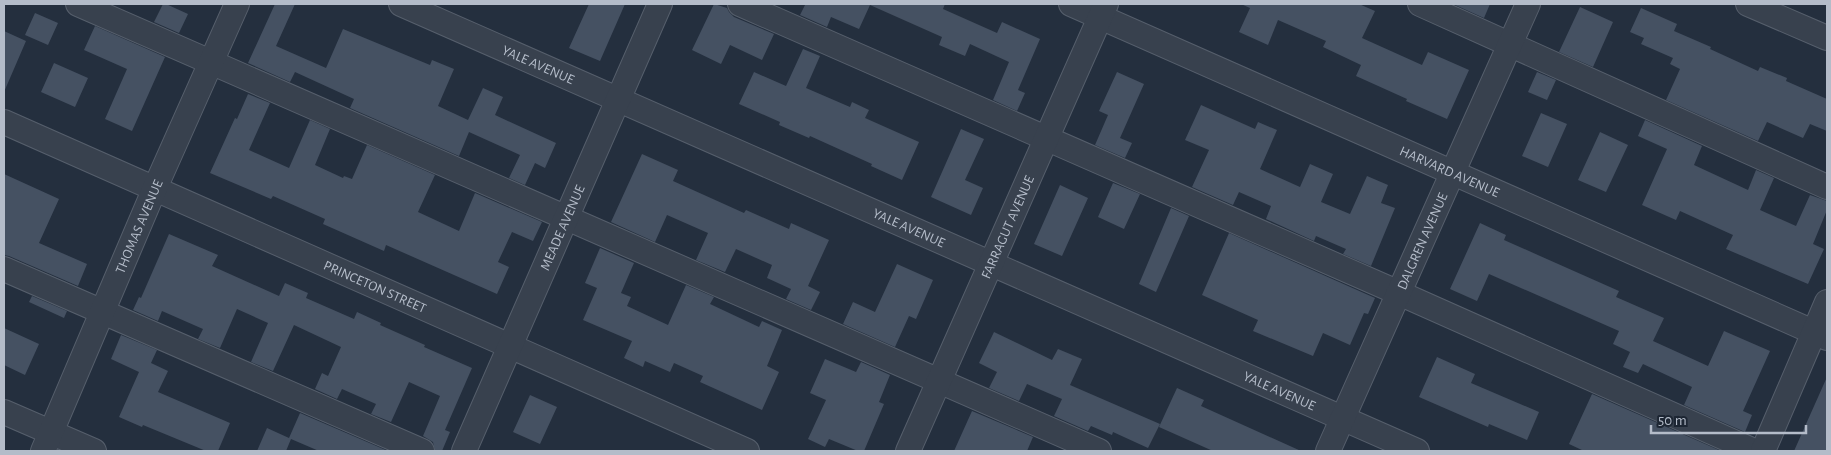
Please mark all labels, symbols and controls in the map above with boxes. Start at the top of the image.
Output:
street label: YALE AVENUE [500,43,576,87]
street label: HARVARD AVENUE [1397,144,1502,200]
street label: FARRAGUT AVENUE [979,174,1037,281]
street label: THOMAS AVENUE [113,178,166,276]
street label: MEADE AVENUE [538,183,588,273]
street label: DALGREN AVENUE [1395,191,1451,292]
street label: YALE AVENUE [870,206,947,250]
street label: PRINCETON STREET [321,258,428,316]
street label: YALE AVENUE [1241,370,1318,414]
scale bar [1651,402,1806,434]
text: 50 m [1658,413,1687,428]

